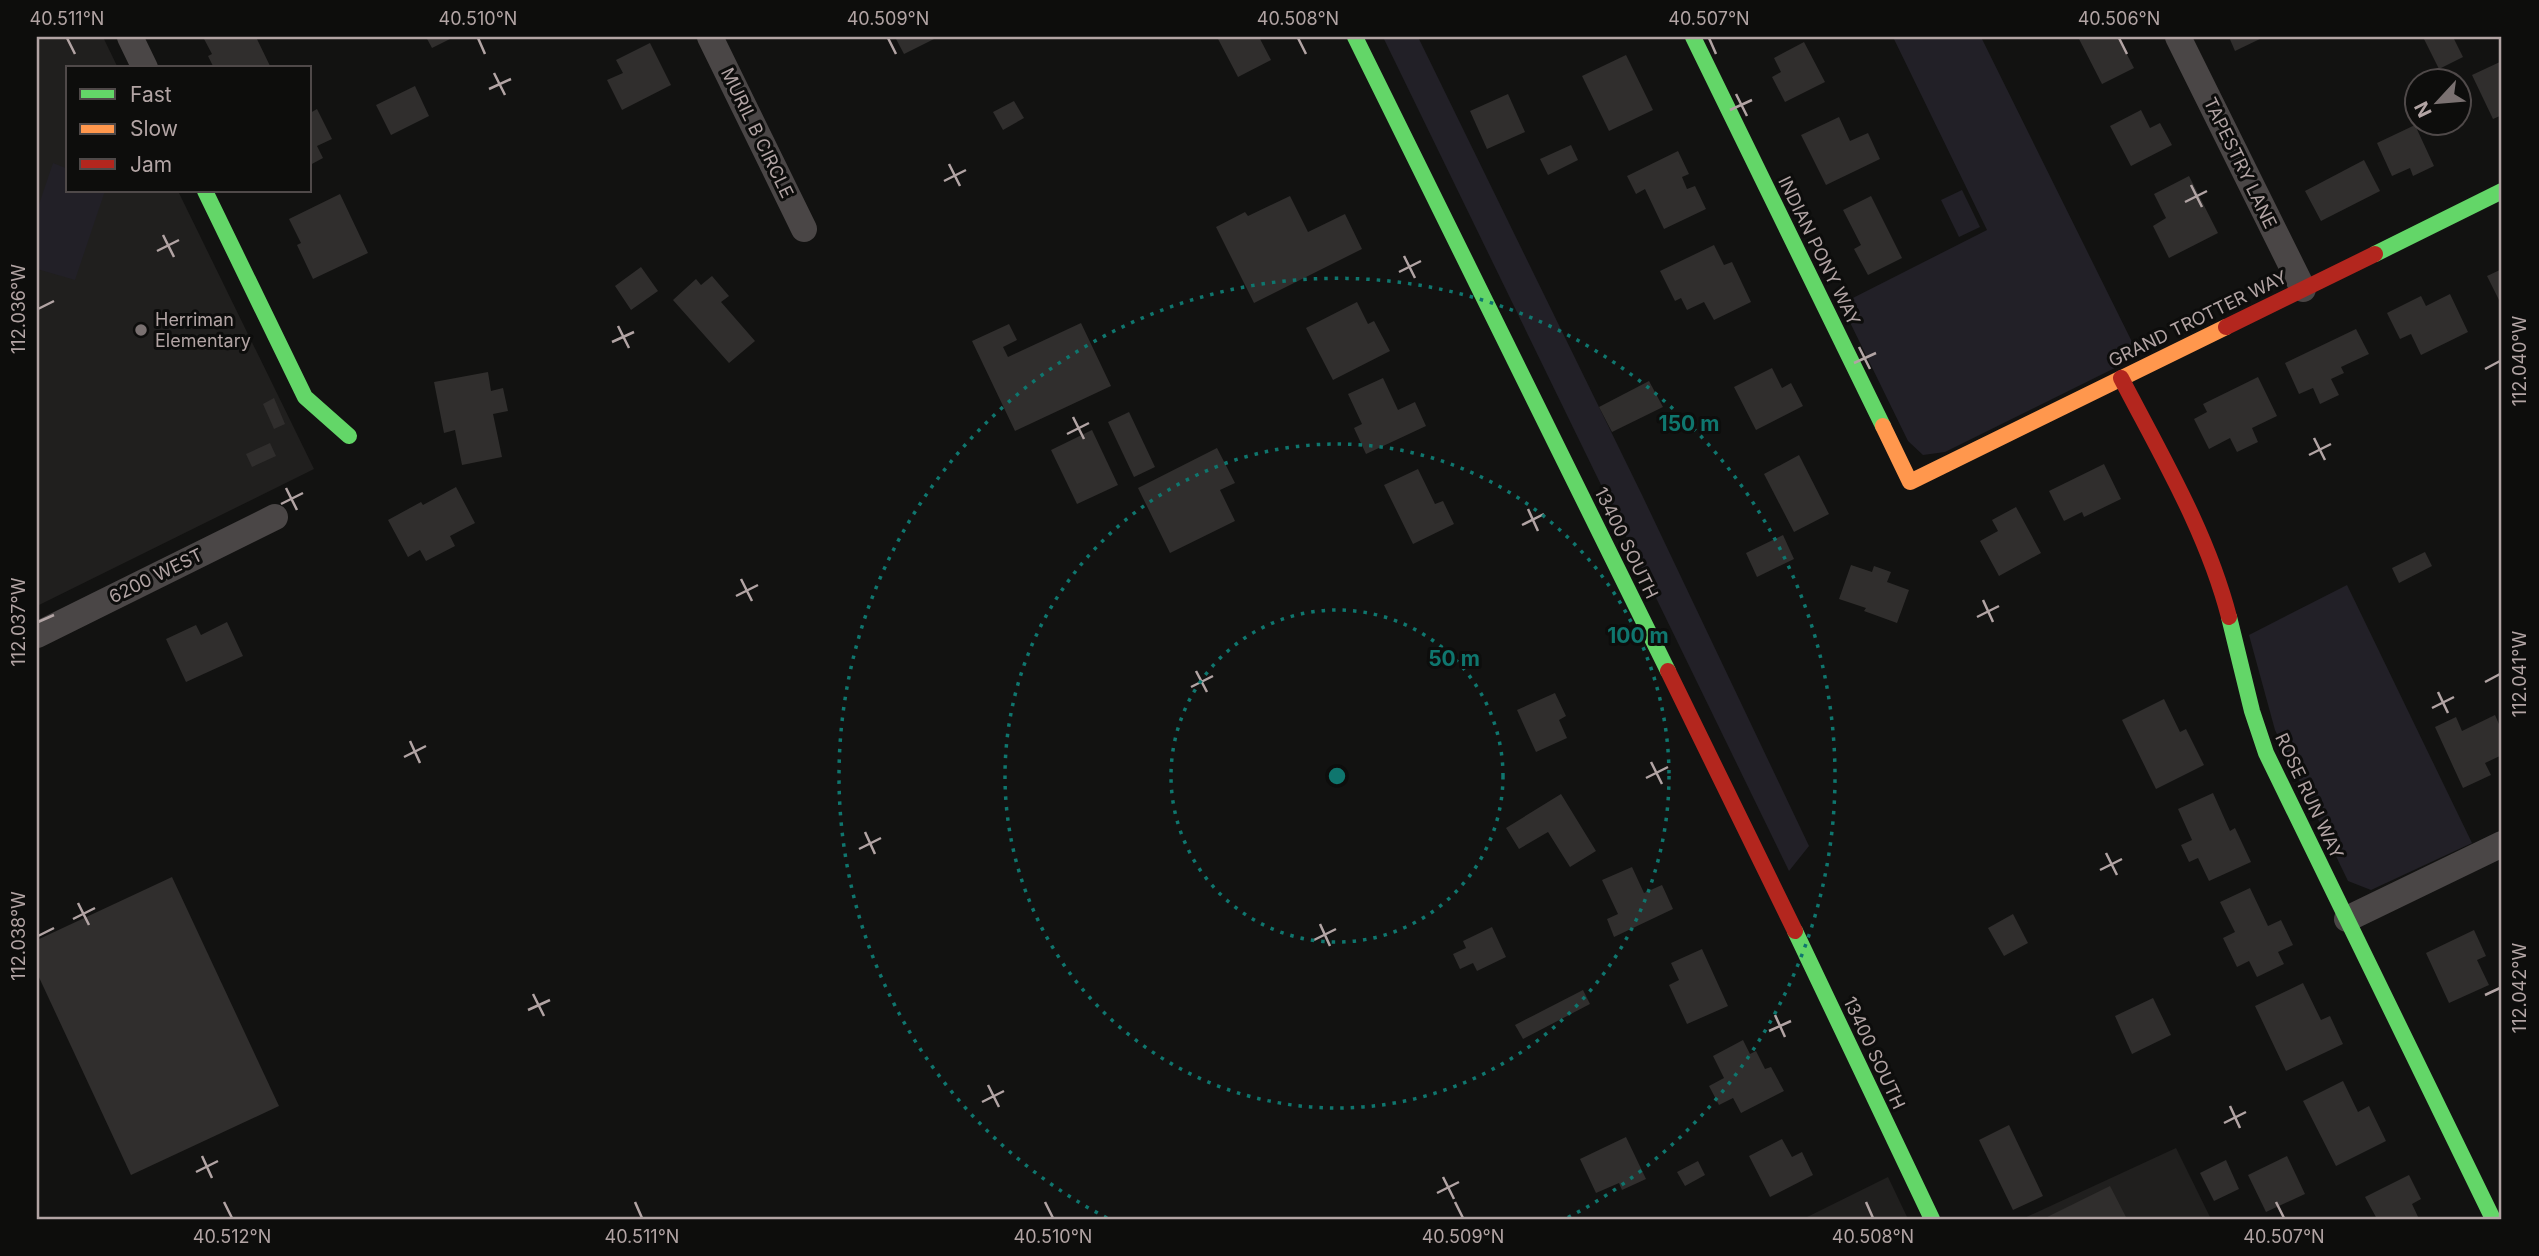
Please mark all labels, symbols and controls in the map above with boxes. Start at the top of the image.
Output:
text: 40.511°N [30,8,104,29]
text: 40.510°N [439,8,517,29]
text: 40.509°N [847,8,929,29]
text: 40.508°N [1257,8,1339,29]
text: 40.507°N [1668,8,1750,29]
text: 40.506°N [2078,8,2160,29]
street label: MURIL B CIRCLE [717,64,798,201]
legend [66,66,312,192]
north arrow [2402,66,2472,136]
text: Fast [130,82,172,107]
street label: TAPESTRY LANE [2200,94,2281,232]
text: N [2410,98,2437,121]
text: Slow [130,116,178,141]
text: Jam [130,152,172,177]
street label: INDIAN PONY WAY [1774,173,1865,329]
text: 112.036°W [8,264,29,354]
street label: GRAND TROTTER WAY [2105,266,2291,371]
place label: Herriman Elementary [155,309,251,351]
text: 112.040°W [2509,315,2530,406]
marker: Herriman Elementary [133,322,149,338]
text: 150 m [1659,411,1719,436]
street label: 13400 SOUTH [1590,484,1663,602]
street label: 6200 WEST [106,544,206,607]
text: 112.037°W [8,577,29,666]
text: 100 m [1607,623,1669,648]
text: 112.041°W [2509,631,2530,717]
text: 50 m [1428,646,1480,671]
street label: ROSE RUN WAY [2271,730,2348,862]
centre of rings [1325,764,1349,788]
text: 112.038°W [8,891,29,981]
text: 112.042°W [2509,943,2530,1033]
street label: 13400 SOUTH [1839,993,1910,1112]
text: 40.512°N [193,1226,271,1247]
text: 40.511°N [605,1226,679,1247]
text: 40.510°N [1014,1226,1092,1247]
text: 40.509°N [1422,1226,1504,1247]
text: 40.508°N [1832,1226,1914,1247]
text: 40.507°N [2243,1226,2325,1247]

